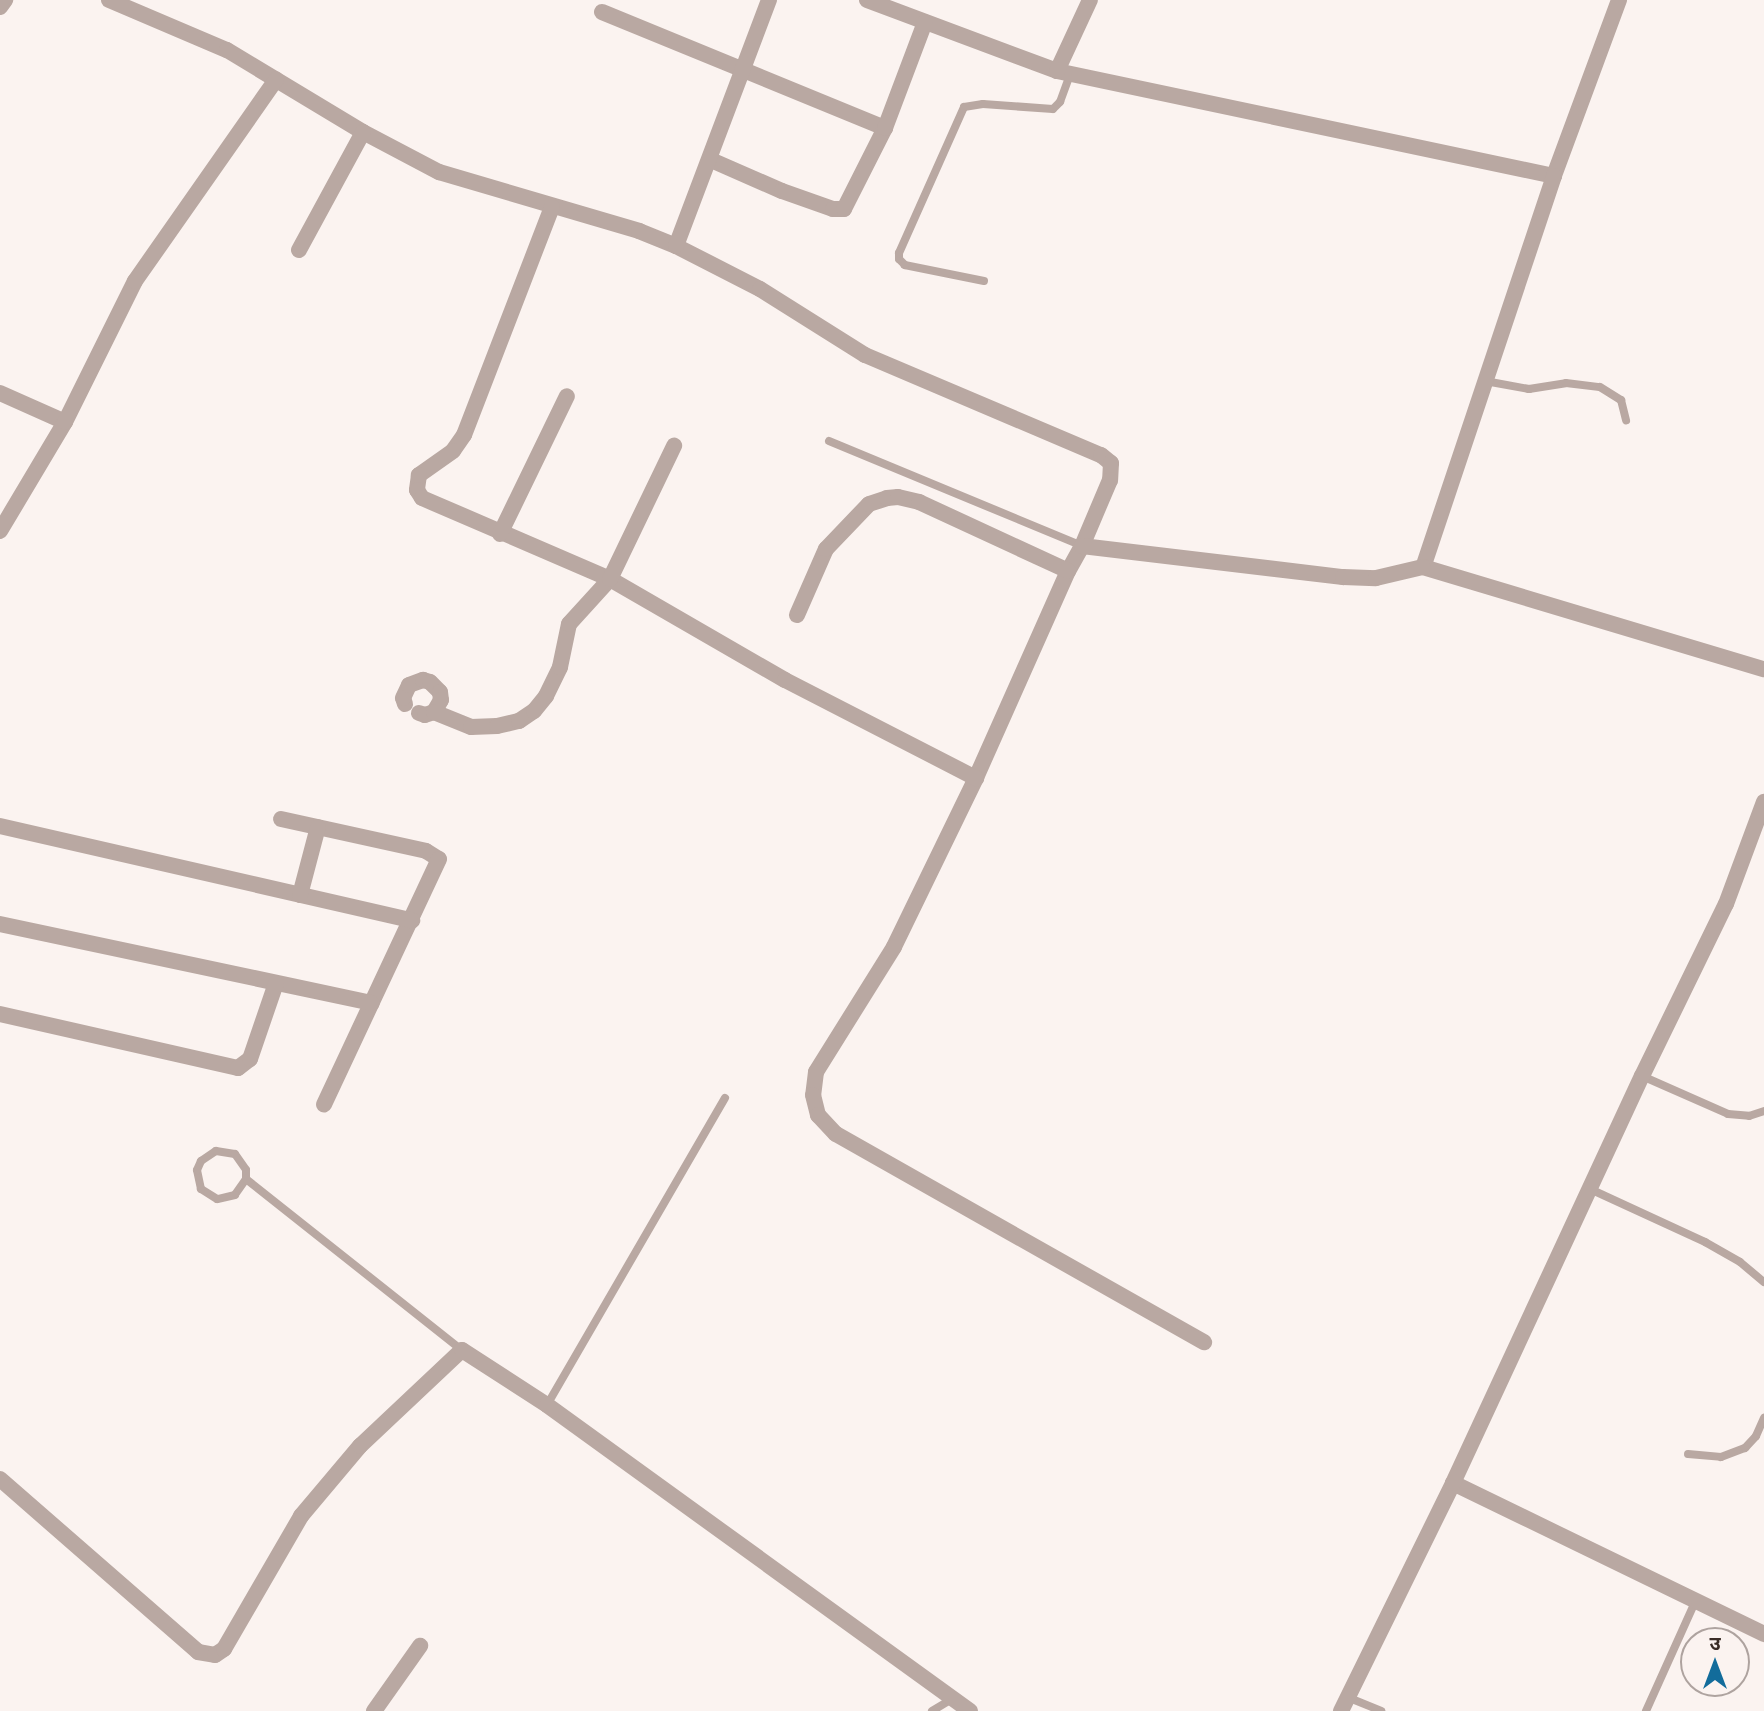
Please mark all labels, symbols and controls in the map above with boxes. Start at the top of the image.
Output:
north arrow [1680,1627,1750,1697]
text: उ [1709,1630,1721,1656]

